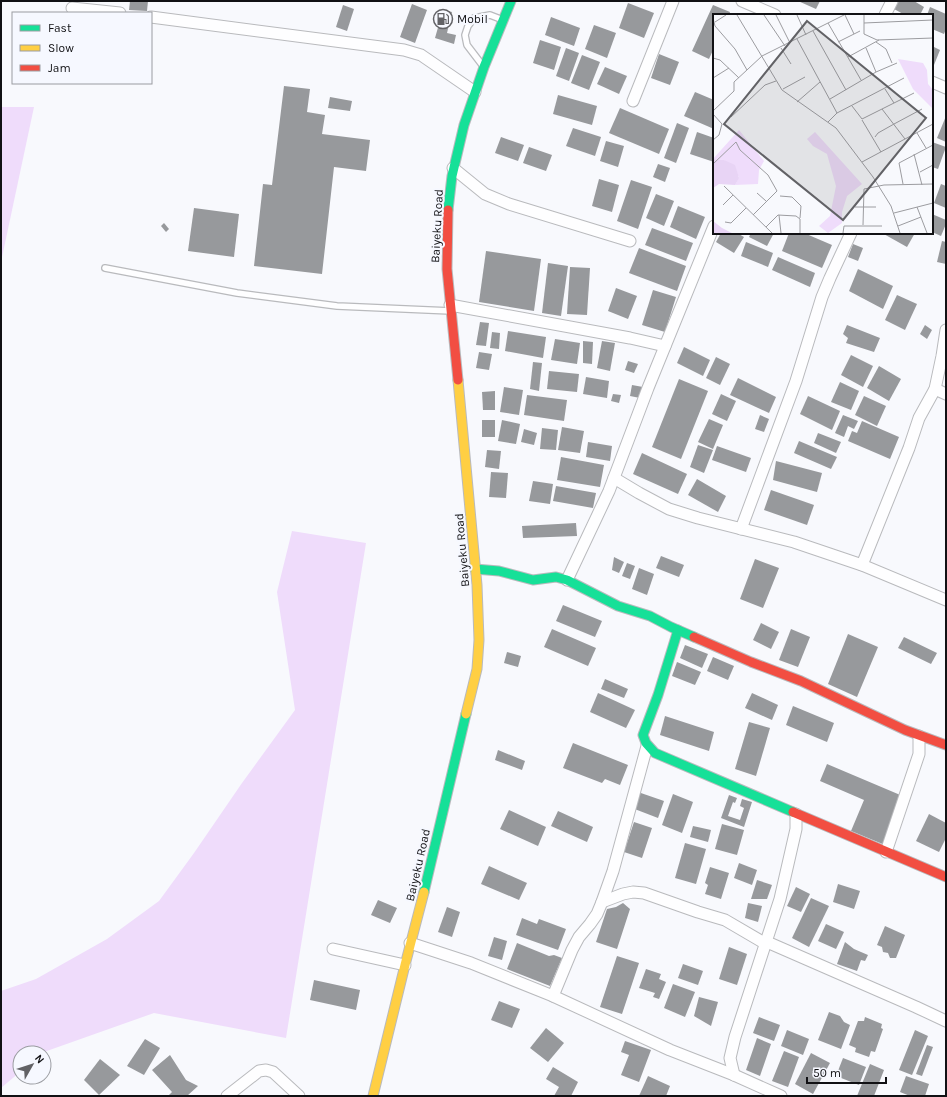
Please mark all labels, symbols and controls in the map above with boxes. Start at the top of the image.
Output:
fuel station icon: Mobil [432,8,454,30]
legend [12,12,152,84]
place label: Mobil [457,12,488,26]
inset map [713,14,933,234]
text: Fast [48,21,72,35]
text: Slow [48,41,74,55]
text: Jam [48,61,71,75]
street label: Baiyeku Road [428,189,446,263]
street label: Baiyeku Road [452,513,472,587]
street label: Baiyeku Road [403,827,433,903]
north arrow [12,1045,52,1085]
text: N [32,1052,47,1066]
scale bar [807,1059,886,1085]
text: 50 m [813,1066,841,1080]

